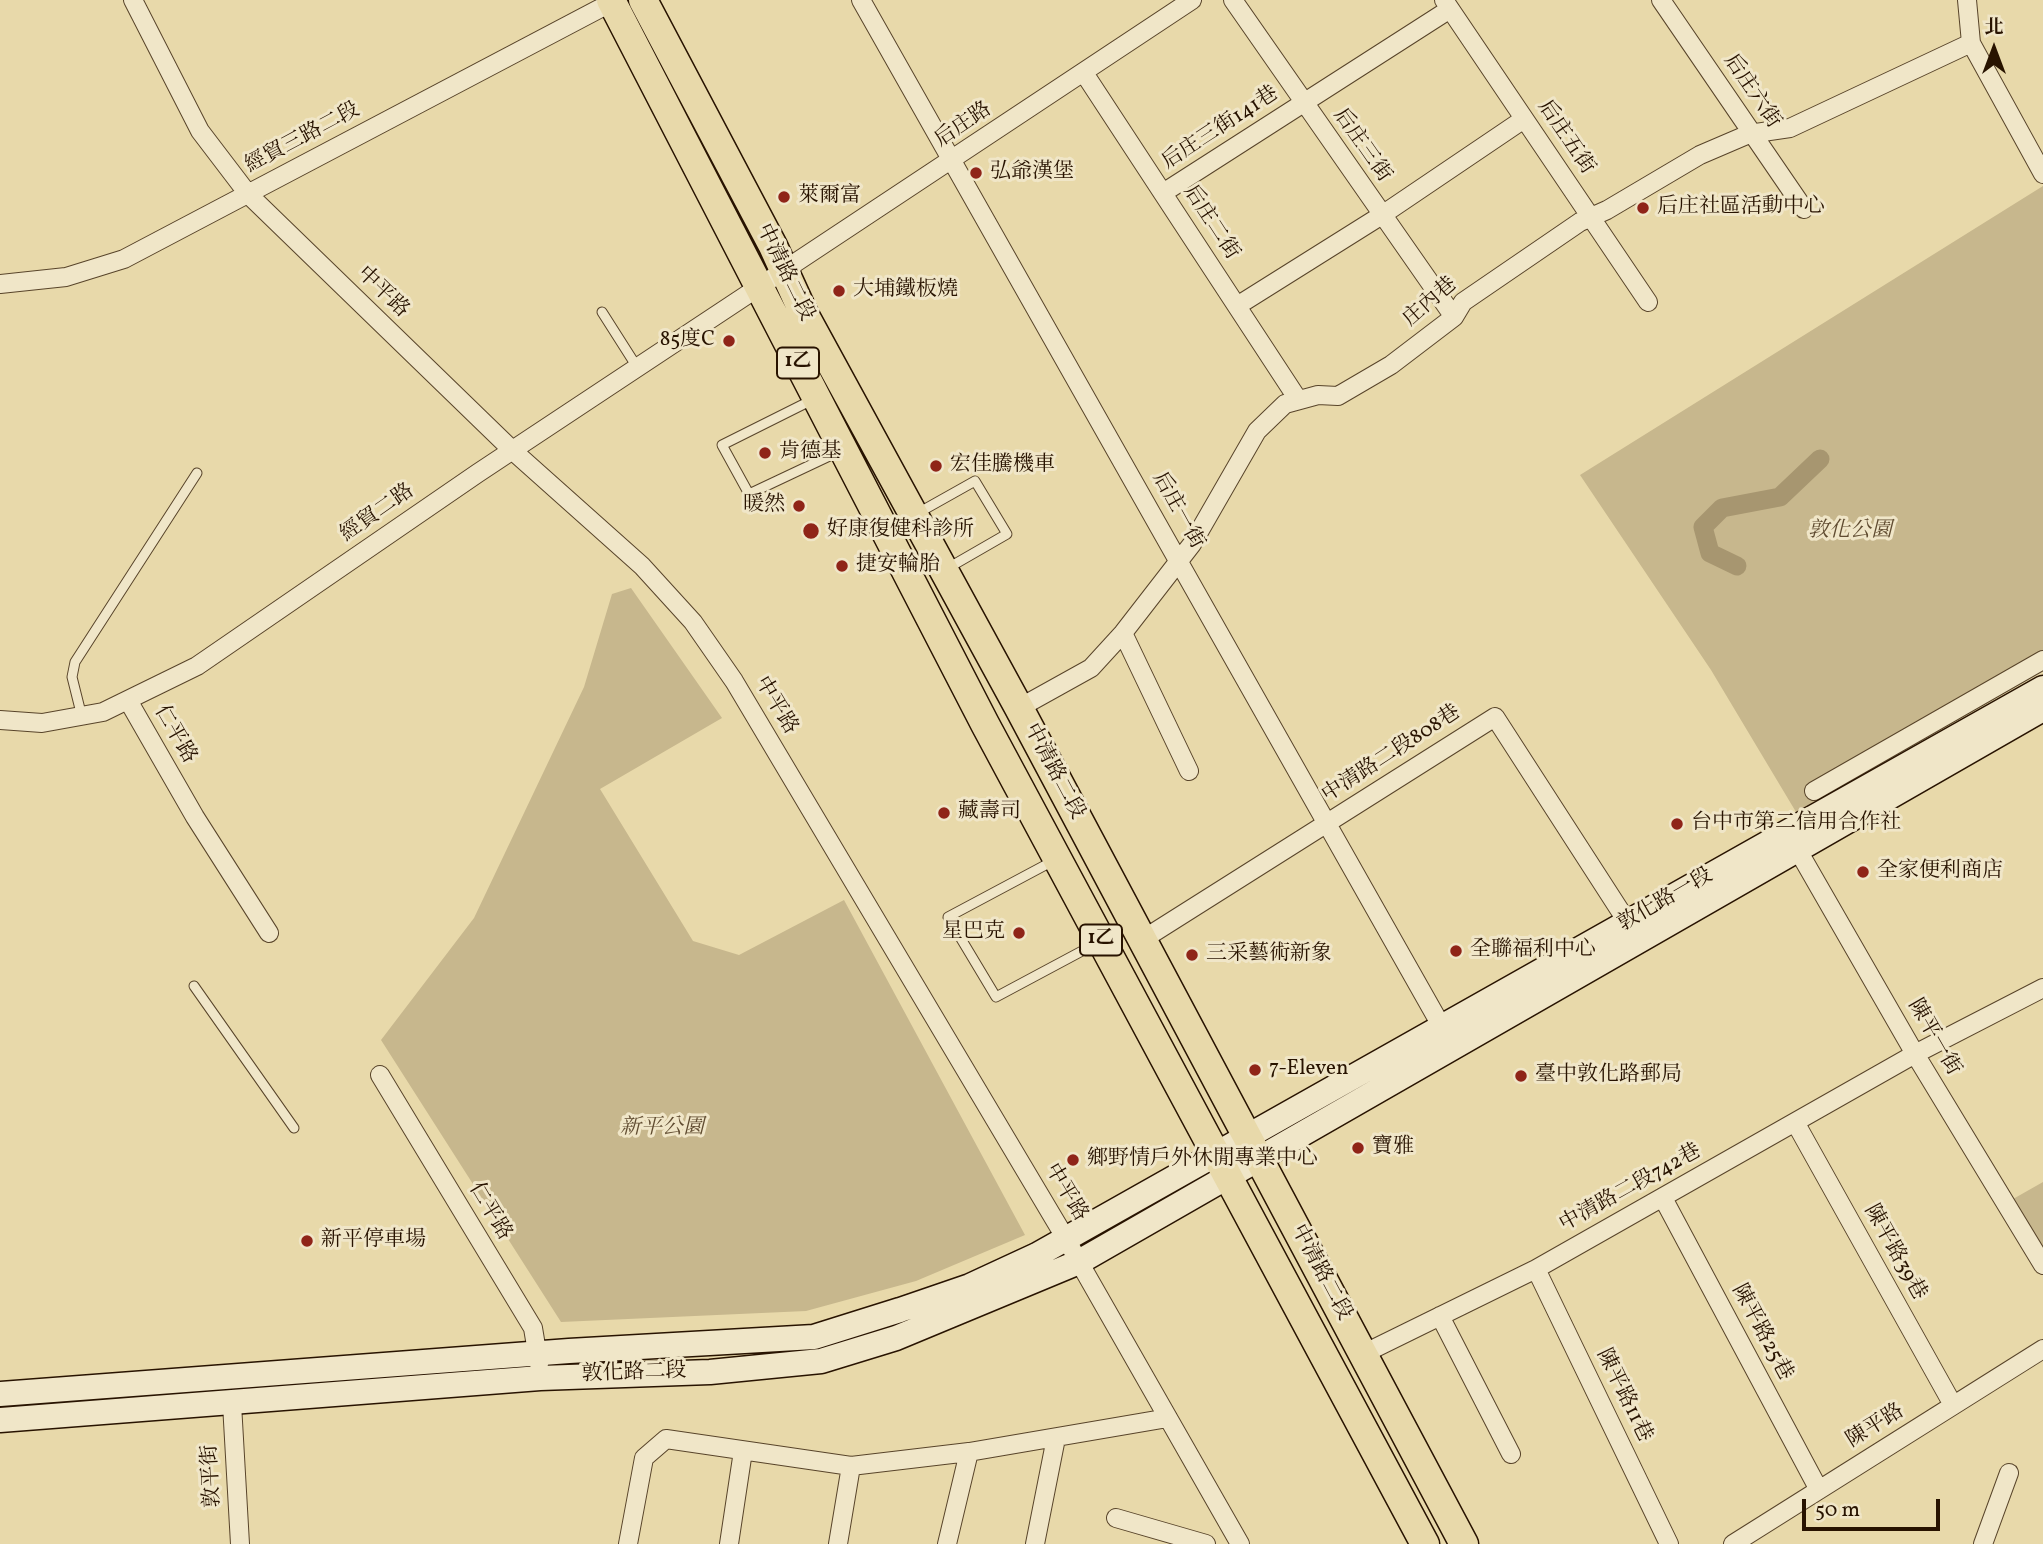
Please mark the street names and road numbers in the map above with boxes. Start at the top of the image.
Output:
street label: 后庄六街 [1717,50,1785,134]
street label: 后庄三街141巷 [1158,82,1284,176]
street label: 后庄五街 [1531,96,1599,180]
street label: 經貿三路二段 [241,98,365,180]
street label: 后庄路 [931,98,997,154]
street label: 后庄三街 [1327,104,1395,188]
street label: 后庄二街 [1177,181,1243,265]
street label: 中清路二段 [750,220,818,326]
street label: 中平路 [351,262,413,324]
street label: 庄內巷 [1399,273,1463,333]
road number: 1乙 [777,348,819,378]
street label: 后庄一街 [1146,468,1208,554]
street label: 經貿二路 [336,480,420,548]
street label: 中平路 [748,673,802,739]
street label: 仁平路 [147,701,201,769]
street label: 中清路二段808巷 [1318,701,1466,809]
street label: 中清路二段 [1017,720,1089,824]
street label: 敦化路一段 [1614,864,1718,938]
road number: 1乙 [1080,924,1122,956]
street label: 陳平一街 [1901,995,1965,1081]
street label: 中清路二段742巷 [1556,1140,1706,1238]
street label: 中平路 [1038,1160,1092,1226]
street label: 仁平路 [462,1179,516,1245]
street label: 陳平路39巷 [1857,1201,1931,1305]
street label: 中清路二段 [1284,1221,1356,1325]
street label: 陳平路25巷 [1725,1281,1797,1385]
street label: 陳平路11巷 [1590,1345,1656,1447]
street label: 敦化路二段 [581,1360,687,1388]
street label: 陳平路 [1843,1400,1909,1454]
street label: 敦平街 [199,1444,227,1508]

